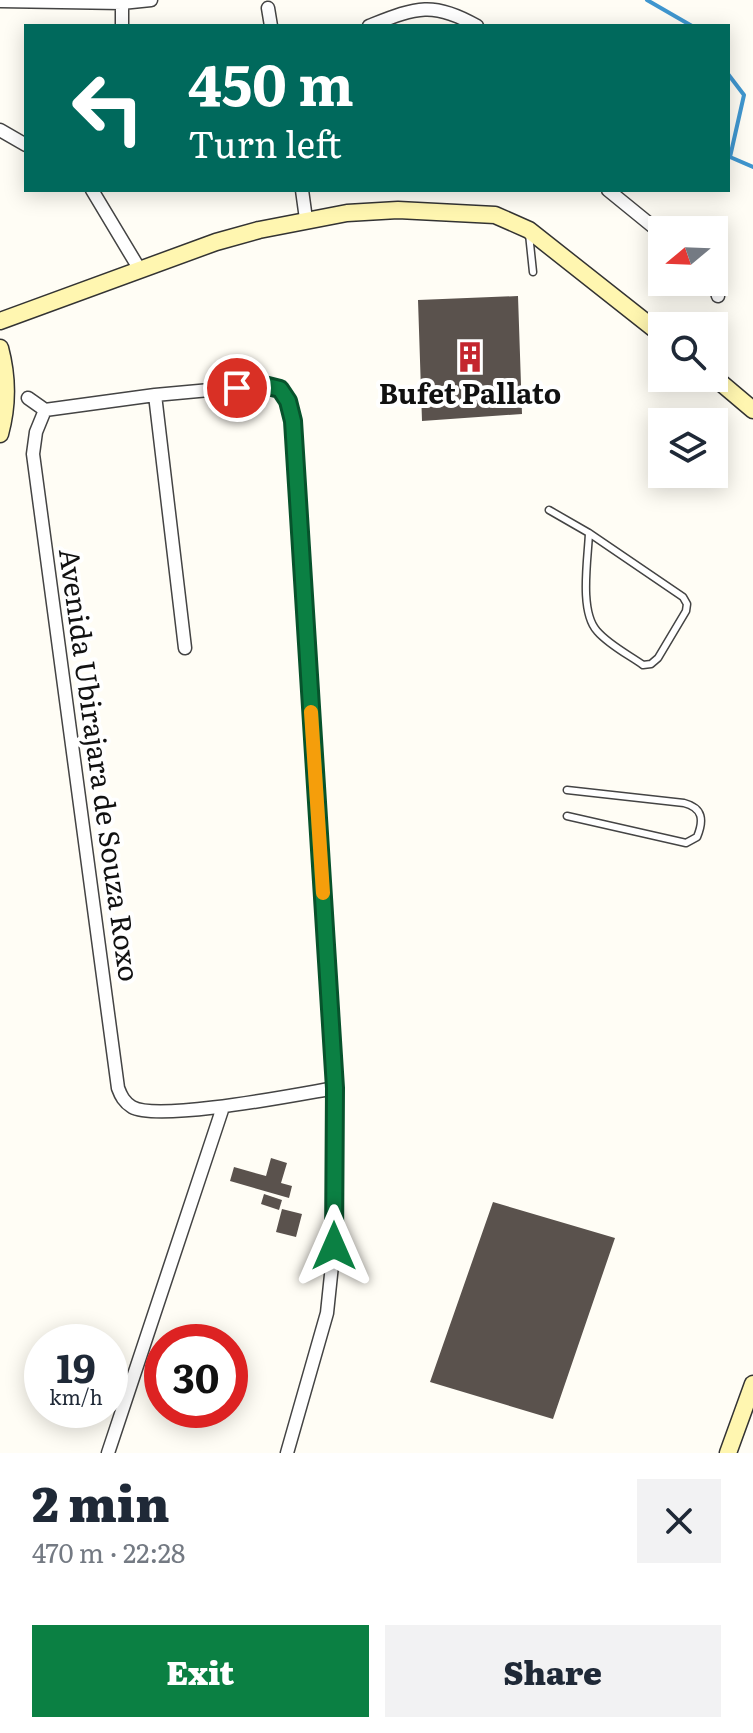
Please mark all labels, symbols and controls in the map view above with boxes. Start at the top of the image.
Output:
text: 450 m [188,40,354,123]
icon: left [56,56,160,160]
text: Turn left [188,116,342,169]
north arrow [648,216,728,296]
map controls [648,216,728,488]
button: search [648,312,728,392]
building icon: Bufet Pallato [453,340,487,374]
pin [203,354,271,422]
icon: arrive [215,366,259,410]
place label: Bufet Pallato [379,371,561,413]
button: layers [648,408,728,488]
street label: Avenida Ubirajara de Souza Roxo [50,545,152,984]
position arrow [292,1204,376,1288]
speed limit sign: 30 [144,1324,248,1428]
text: 19 [56,1336,96,1395]
text: km/h [49,1381,103,1411]
text: 2 min [32,1466,170,1537]
button: close [637,1479,721,1563]
text: 470 m · 22:28 [32,1532,185,1571]
button: Exit [32,1625,369,1717]
button: Share [385,1625,721,1717]

